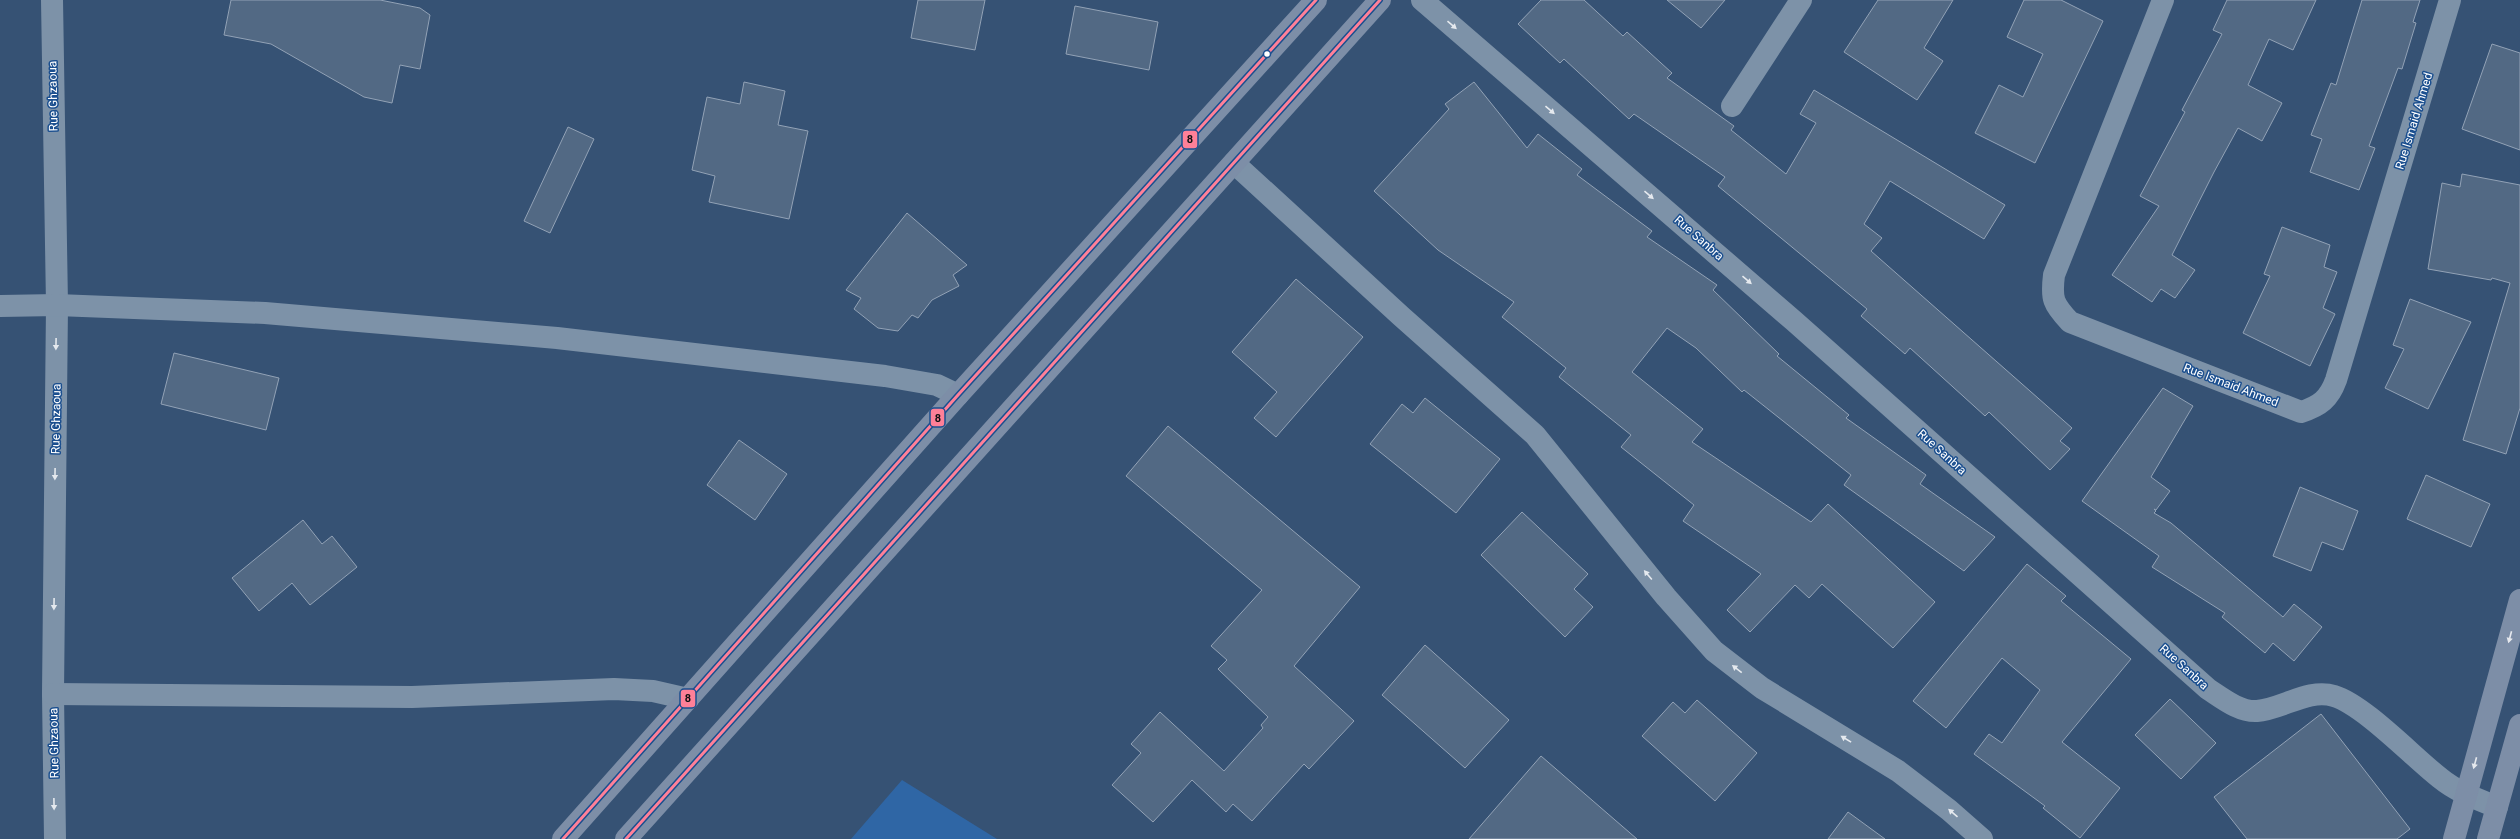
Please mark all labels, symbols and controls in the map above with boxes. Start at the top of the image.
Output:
one-way arrow [1446,21,1457,30]
unlabelled marker [1262,49,1272,59]
street label: Rue Ghzaoua [45,61,61,131]
street label: Rue Ismaid Ahmed [2393,71,2435,171]
one-way arrow [1545,106,1556,115]
line badge: 8 [1182,130,1198,149]
text: 8 [1187,133,1193,146]
one-way arrow [1643,191,1654,200]
street label: Rue Sanbra [1671,213,1727,263]
one-way arrow [1742,276,1752,285]
one-way arrow [53,338,59,351]
street label: Rue Ismaid Ahmed [2182,360,2280,410]
street label: Rue Ghzaoua [48,384,64,454]
line badge: 8 [930,408,945,427]
text: 8 [935,412,941,425]
street label: Rue Sanbra [1915,426,1969,478]
one-way arrow [52,468,58,481]
one-way arrow [1643,569,1652,580]
one-way arrow [51,598,57,611]
one-way arrow [2506,631,2512,644]
street label: Rue Sanbra [2157,641,2211,693]
one-way arrow [1732,664,1743,673]
line badge: 8 [680,689,696,708]
text: 8 [685,692,691,705]
street label: Rue Ghzaoua [46,708,62,778]
one-way arrow [1841,735,1851,743]
one-way arrow [2472,757,2478,769]
one-way arrow [51,798,57,811]
one-way arrow [1948,808,1958,818]

